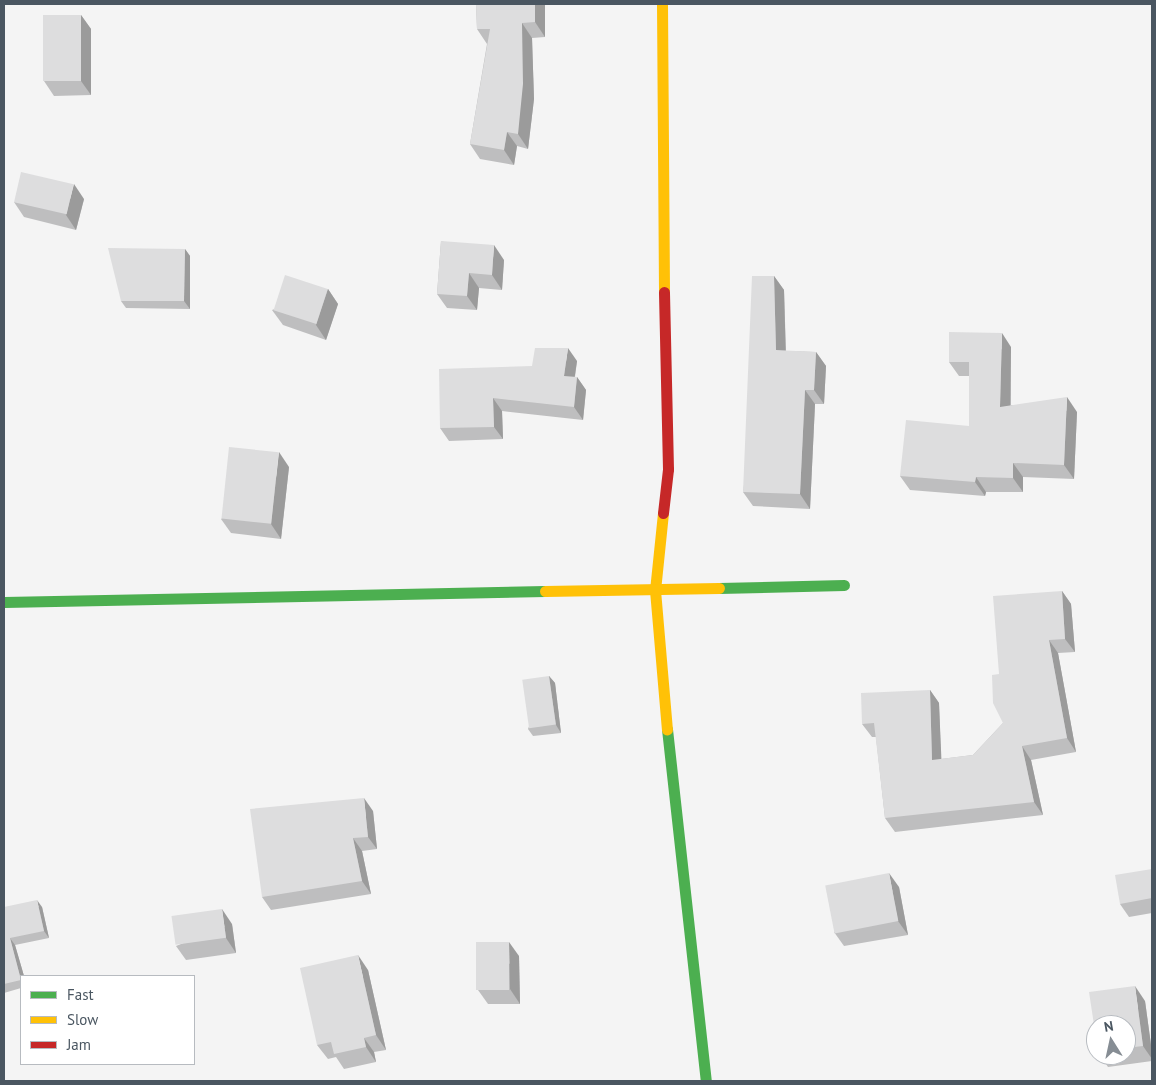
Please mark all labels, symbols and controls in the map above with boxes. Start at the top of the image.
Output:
legend [20,975,195,1065]
text: Fast [67,985,94,1004]
text: Slow [67,1010,98,1029]
north arrow [1086,1015,1136,1065]
text: N [1102,1017,1115,1036]
text: Jam [67,1035,91,1054]

